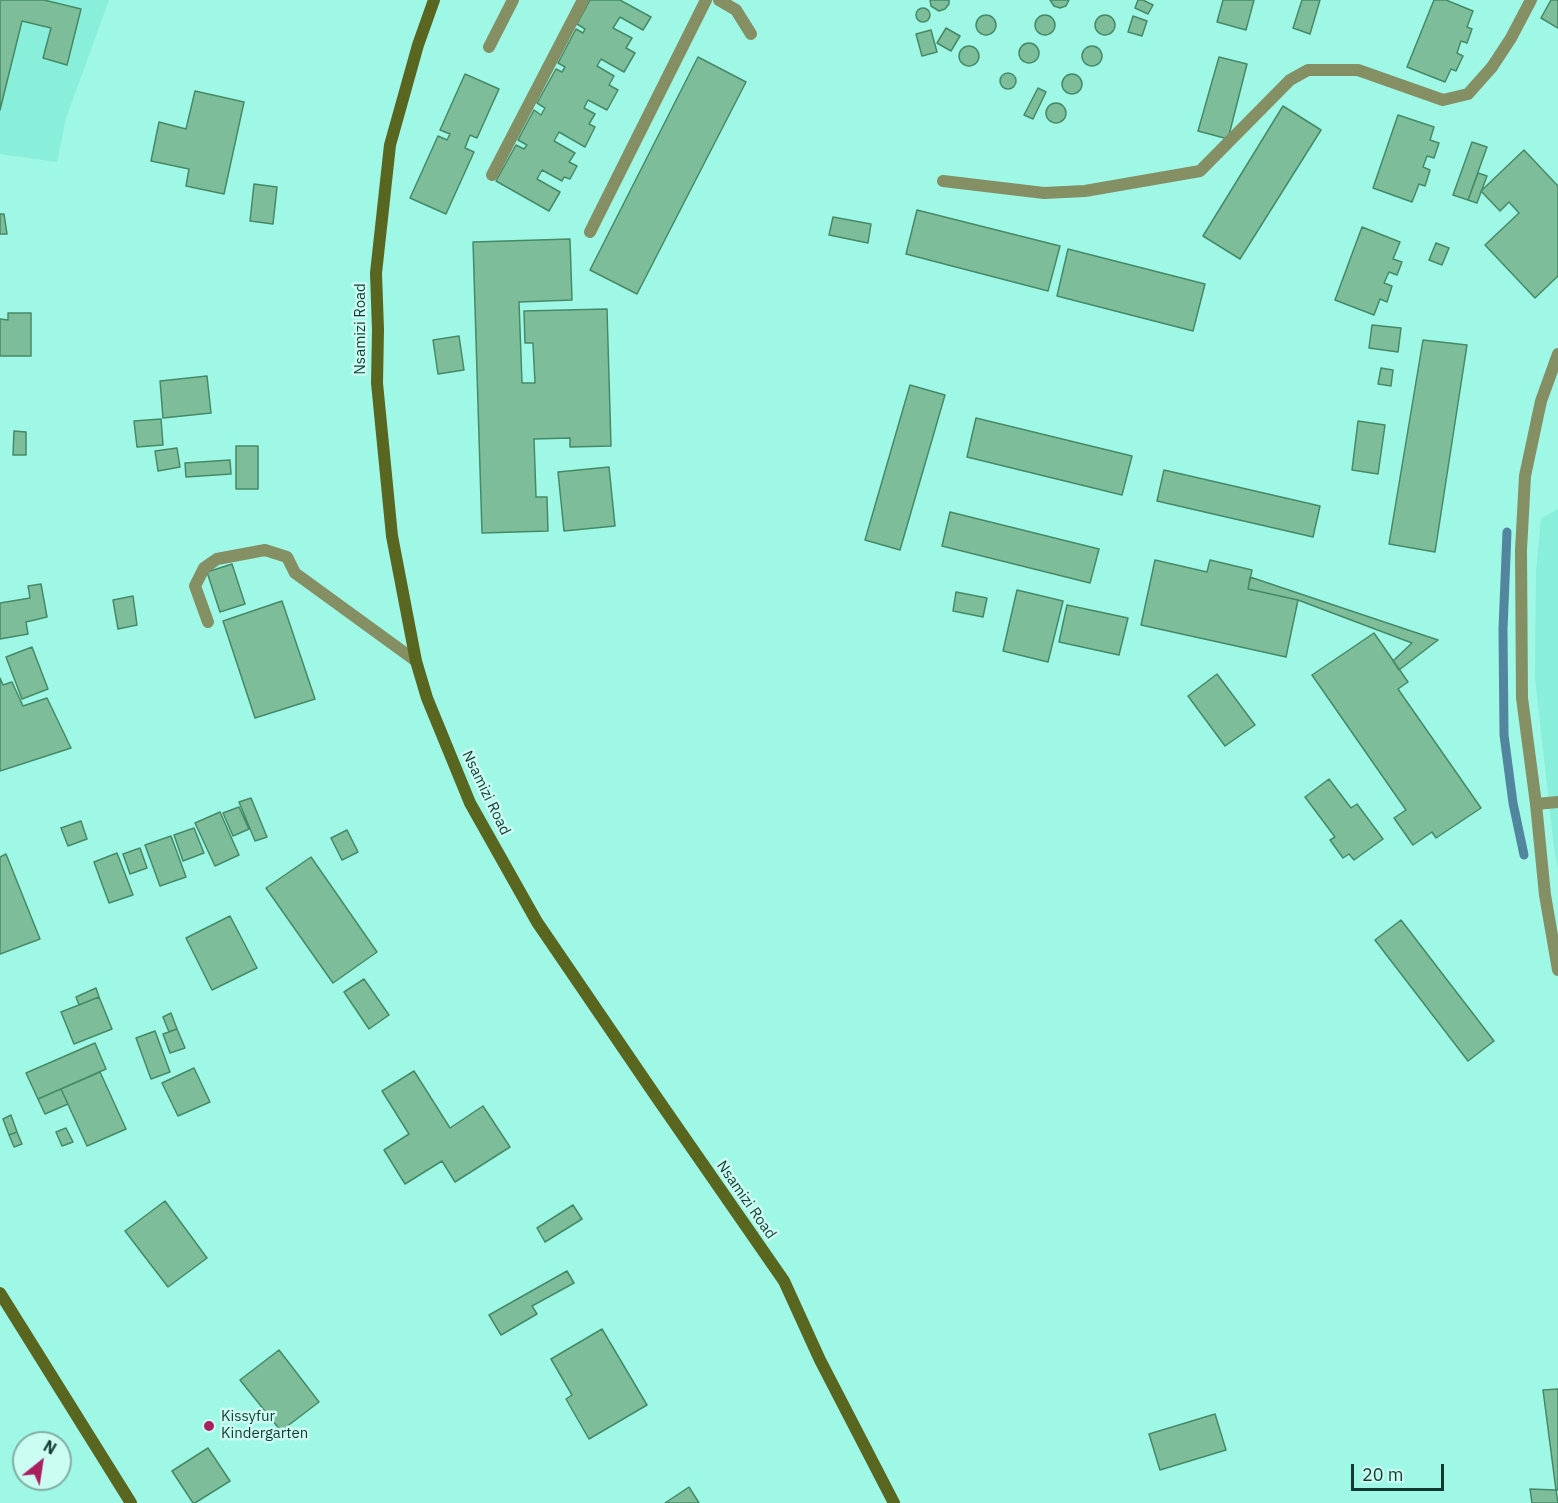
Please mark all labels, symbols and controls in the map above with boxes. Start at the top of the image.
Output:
street label: Nsamizi Road [352,283,370,375]
street label: Nsamizi Road [458,748,514,838]
street label: Nsamizi Road [712,1157,780,1243]
place label: Kissyfur Kindergarten [221,1408,308,1443]
marker: Kissyfur Kindergarten [202,1419,216,1433]
north arrow [12,1431,72,1491]
text: N [40,1436,60,1459]
scale bar [1354,1452,1447,1490]
text: 20 m [1362,1463,1404,1486]

